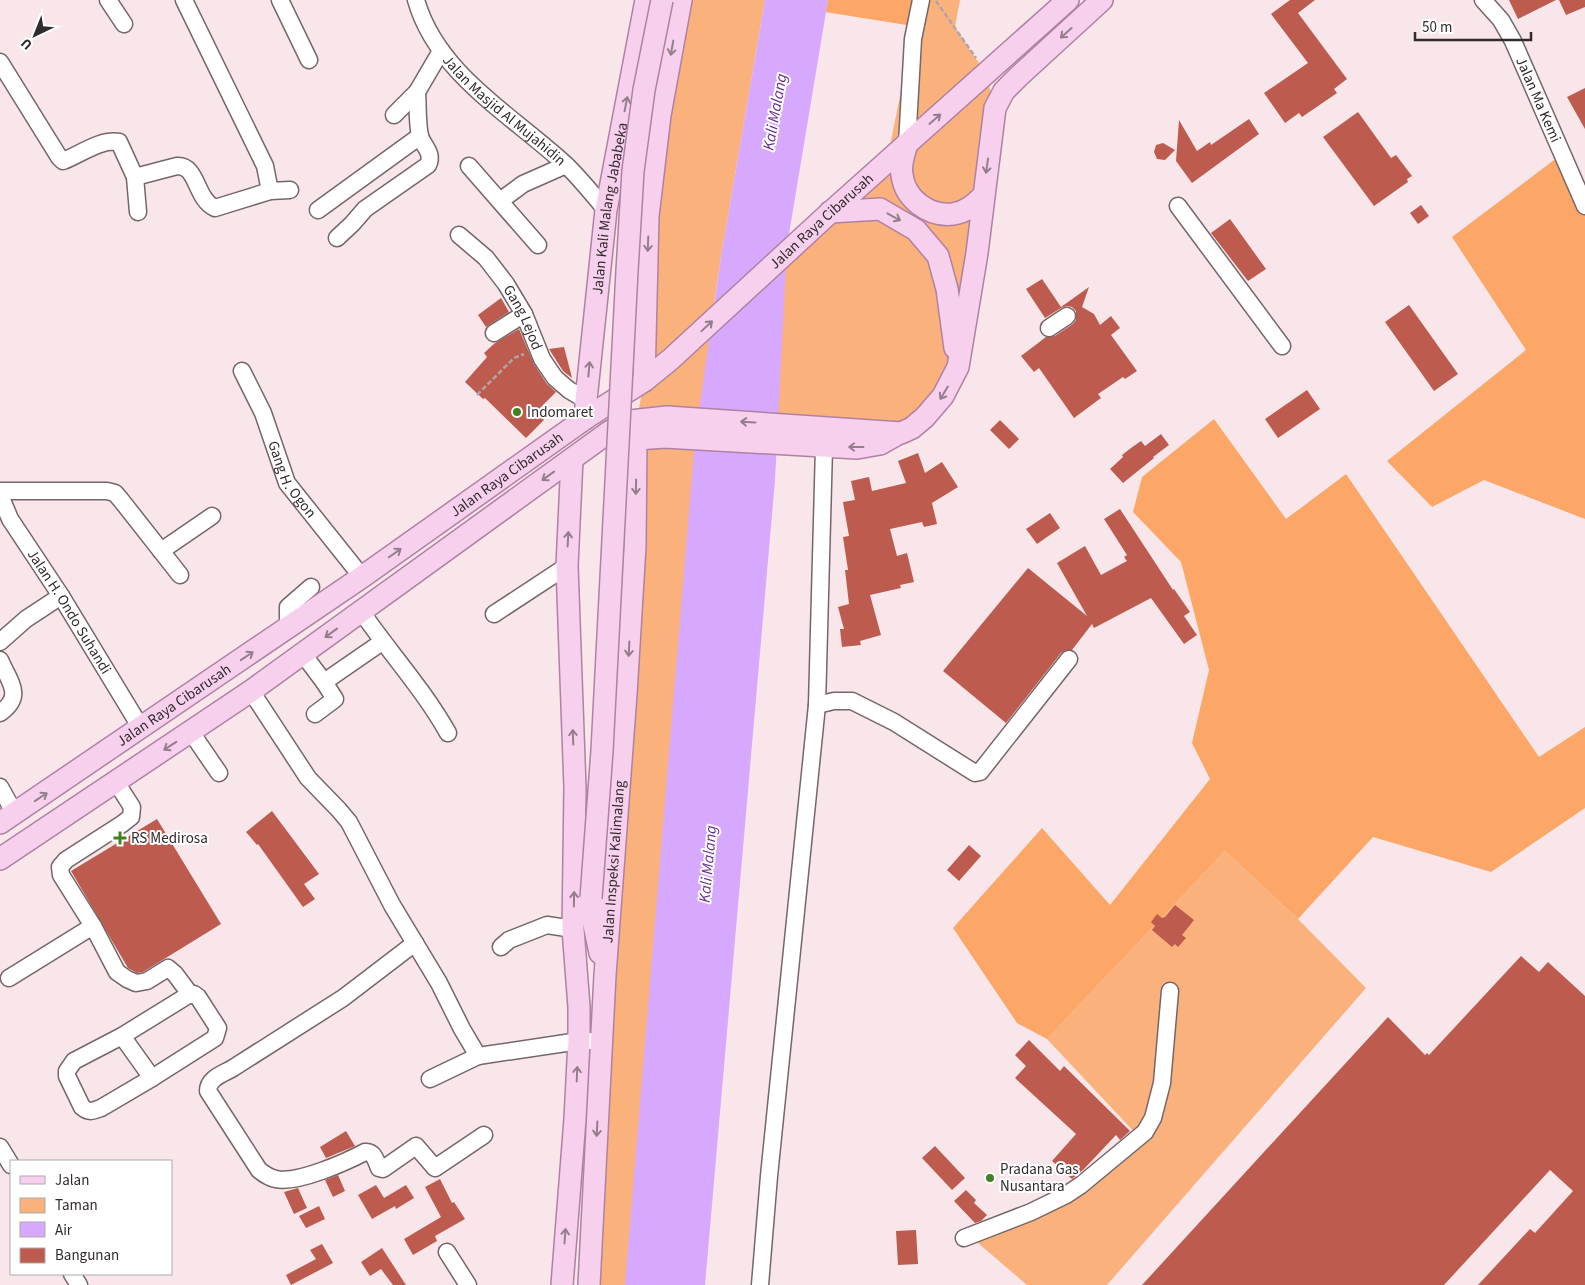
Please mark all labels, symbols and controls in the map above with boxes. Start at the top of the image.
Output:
north arrow [10,10,60,60]
scale bar [1415,10,1531,42]
text: 50 m [1422,17,1452,38]
one-way arrow [1059,27,1072,39]
text: U [17,33,37,54]
one-way arrow [667,40,677,56]
street label: Jalan Masjid Al Mujahidin [438,50,571,171]
street label: Jalan Ma Kemi [1511,54,1566,145]
water label: Kali Malang [757,72,793,152]
one-way arrow [622,97,632,113]
one-way arrow [929,113,942,125]
street label: Jalan Kali Malang Jababeka [587,121,633,296]
one-way arrow [982,158,992,174]
street label: Jalan Raya Cibarusah [765,168,878,274]
one-way arrow [886,213,901,222]
one-way arrow [643,235,652,251]
street label: Gang Lejod [498,281,548,353]
one-way arrow [701,320,713,332]
one-way arrow [584,361,594,377]
one-way arrow [939,385,949,399]
place label: Indomaret [527,402,593,423]
marker: Indomaret [511,406,523,418]
one-way arrow [740,418,756,427]
street label: Jalan Raya Cibarusah [446,427,567,522]
street label: Gang H. Ogon [263,438,321,522]
one-way arrow [848,442,864,452]
one-way arrow [541,471,555,481]
one-way arrow [631,478,640,494]
one-way arrow [564,531,573,547]
street label: Jalan H. Ondo Suhandi [22,545,116,678]
one-way arrow [388,548,401,559]
one-way arrow [324,628,338,638]
one-way arrow [624,641,633,657]
one-way arrow [240,651,254,661]
street label: Jalan Raya Cibarusah [112,659,235,751]
one-way arrow [568,729,578,745]
one-way arrow [163,742,177,752]
street label: Jalan Inspeksi Kalimalang [597,779,630,944]
one-way arrow [34,792,48,802]
water label: Kali Malang [694,824,722,904]
place label: RS Medirosa [131,828,208,849]
marker: RS Medirosa [113,831,127,845]
one-way arrow [569,891,579,908]
one-way arrow [572,1067,582,1083]
one-way arrow [592,1120,602,1137]
place label: Pradana Gas Nusantara [1000,1159,1079,1197]
legend [10,1160,172,1275]
text: Jalan [55,1170,89,1191]
marker: Pradana Gas Nusantara [984,1172,996,1184]
text: Taman [55,1195,98,1216]
text: Air [55,1220,73,1241]
one-way arrow [561,1229,570,1245]
text: Bangunan [55,1245,119,1266]

